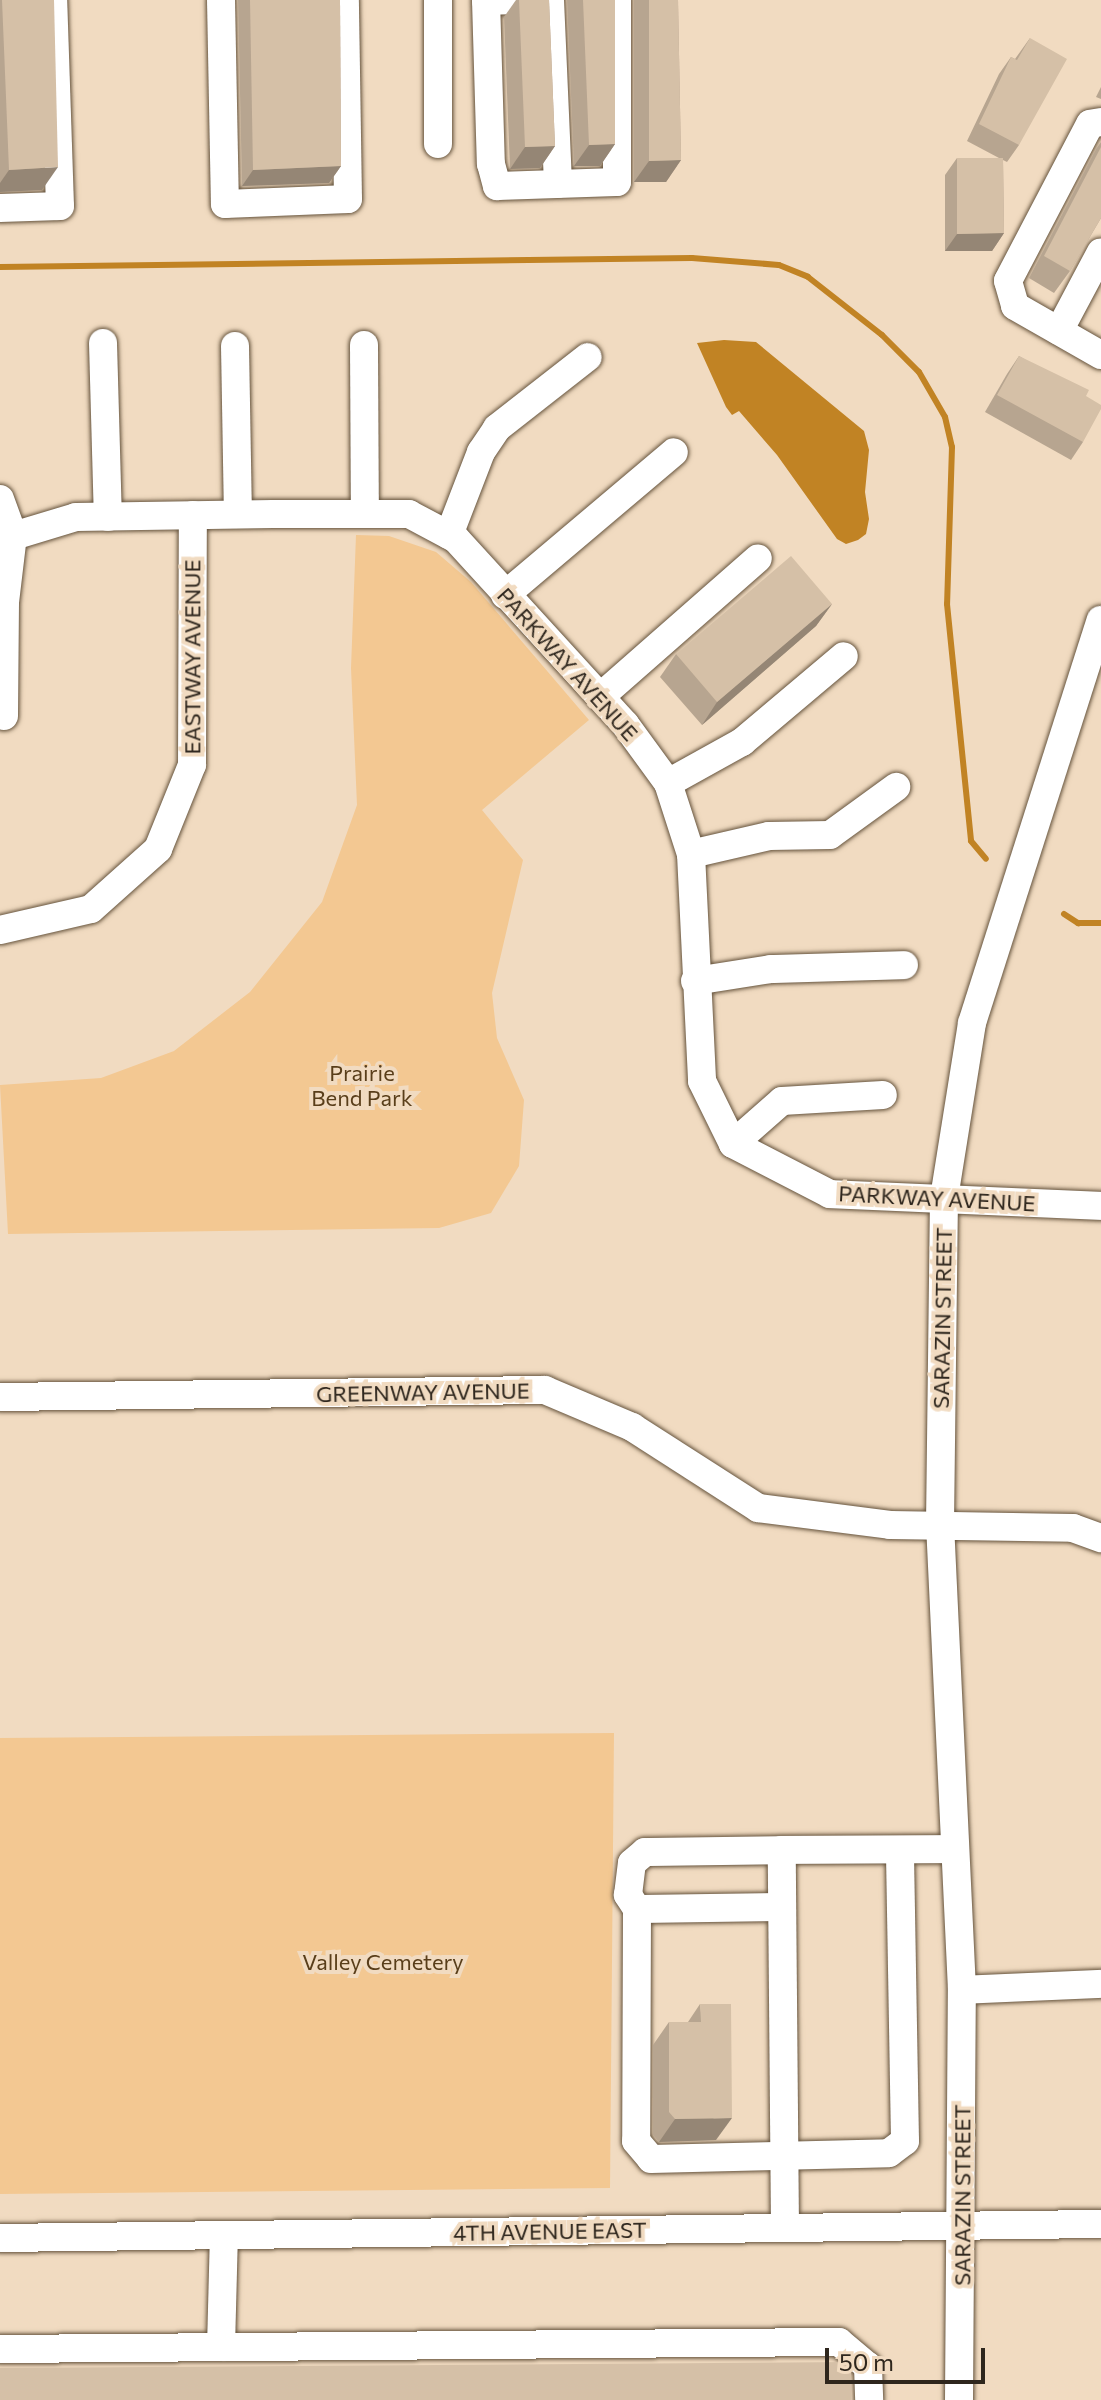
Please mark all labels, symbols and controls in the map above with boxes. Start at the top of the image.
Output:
street label: EASTWAY AVENUE [179,559,205,755]
street label: PARKWAY AVENUE [492,582,644,746]
park label: Prairie Bend Park [311,1059,413,1110]
street label: PARKWAY AVENUE [838,1180,1036,1216]
street label: SARAZIN STREET [927,1227,957,1409]
street label: GREENWAY AVENUE [316,1377,530,1407]
park label: Valley Cemetery [302,1949,464,1975]
street label: SARAZIN STREET [949,2104,975,2286]
street label: 4TH AVENUE EAST [453,2216,647,2246]
scale bar [829,2332,989,2382]
text: 50 m [839,2347,894,2376]

